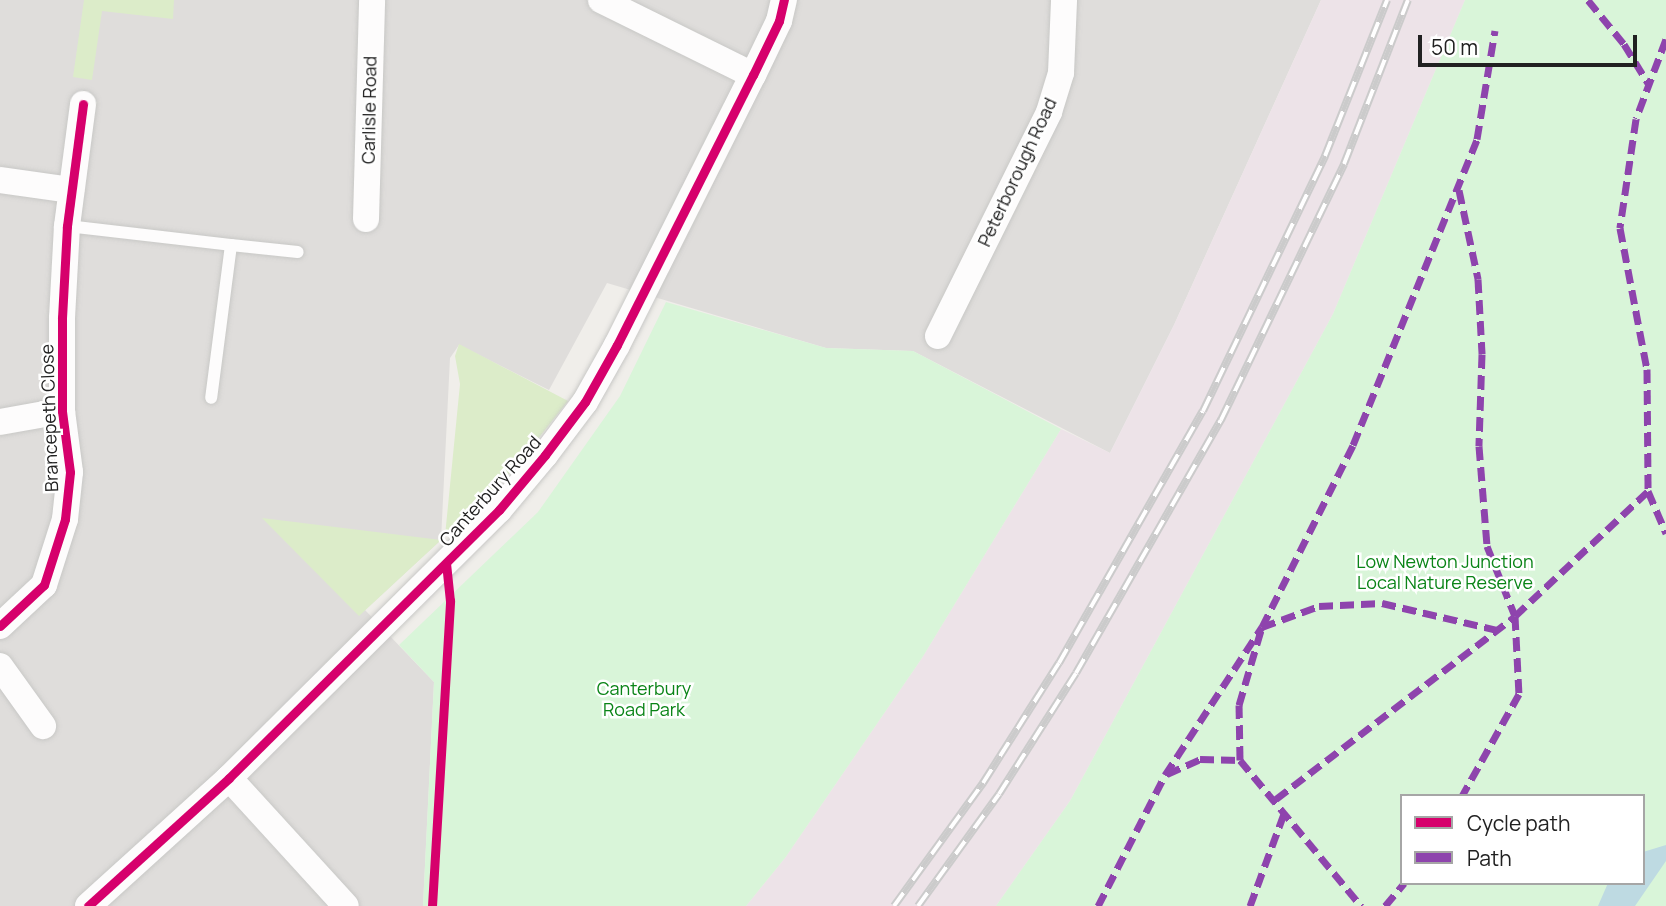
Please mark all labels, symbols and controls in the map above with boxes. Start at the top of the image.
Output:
scale bar [1421,21,1640,65]
text: 50 m [1431,33,1478,61]
street label: Carlisle Road [357,56,381,164]
street label: Peterborough Road [973,94,1061,250]
street label: Brancepeth Close [36,344,62,492]
street label: Canterbury Road [435,431,545,551]
park label: Low Newton Junction Local Nature Reserve [1356,551,1534,594]
park label: Canterbury Road Park [597,678,691,720]
legend [1400,794,1645,885]
text: Cycle path [1467,809,1570,837]
text: Path [1467,844,1512,872]

